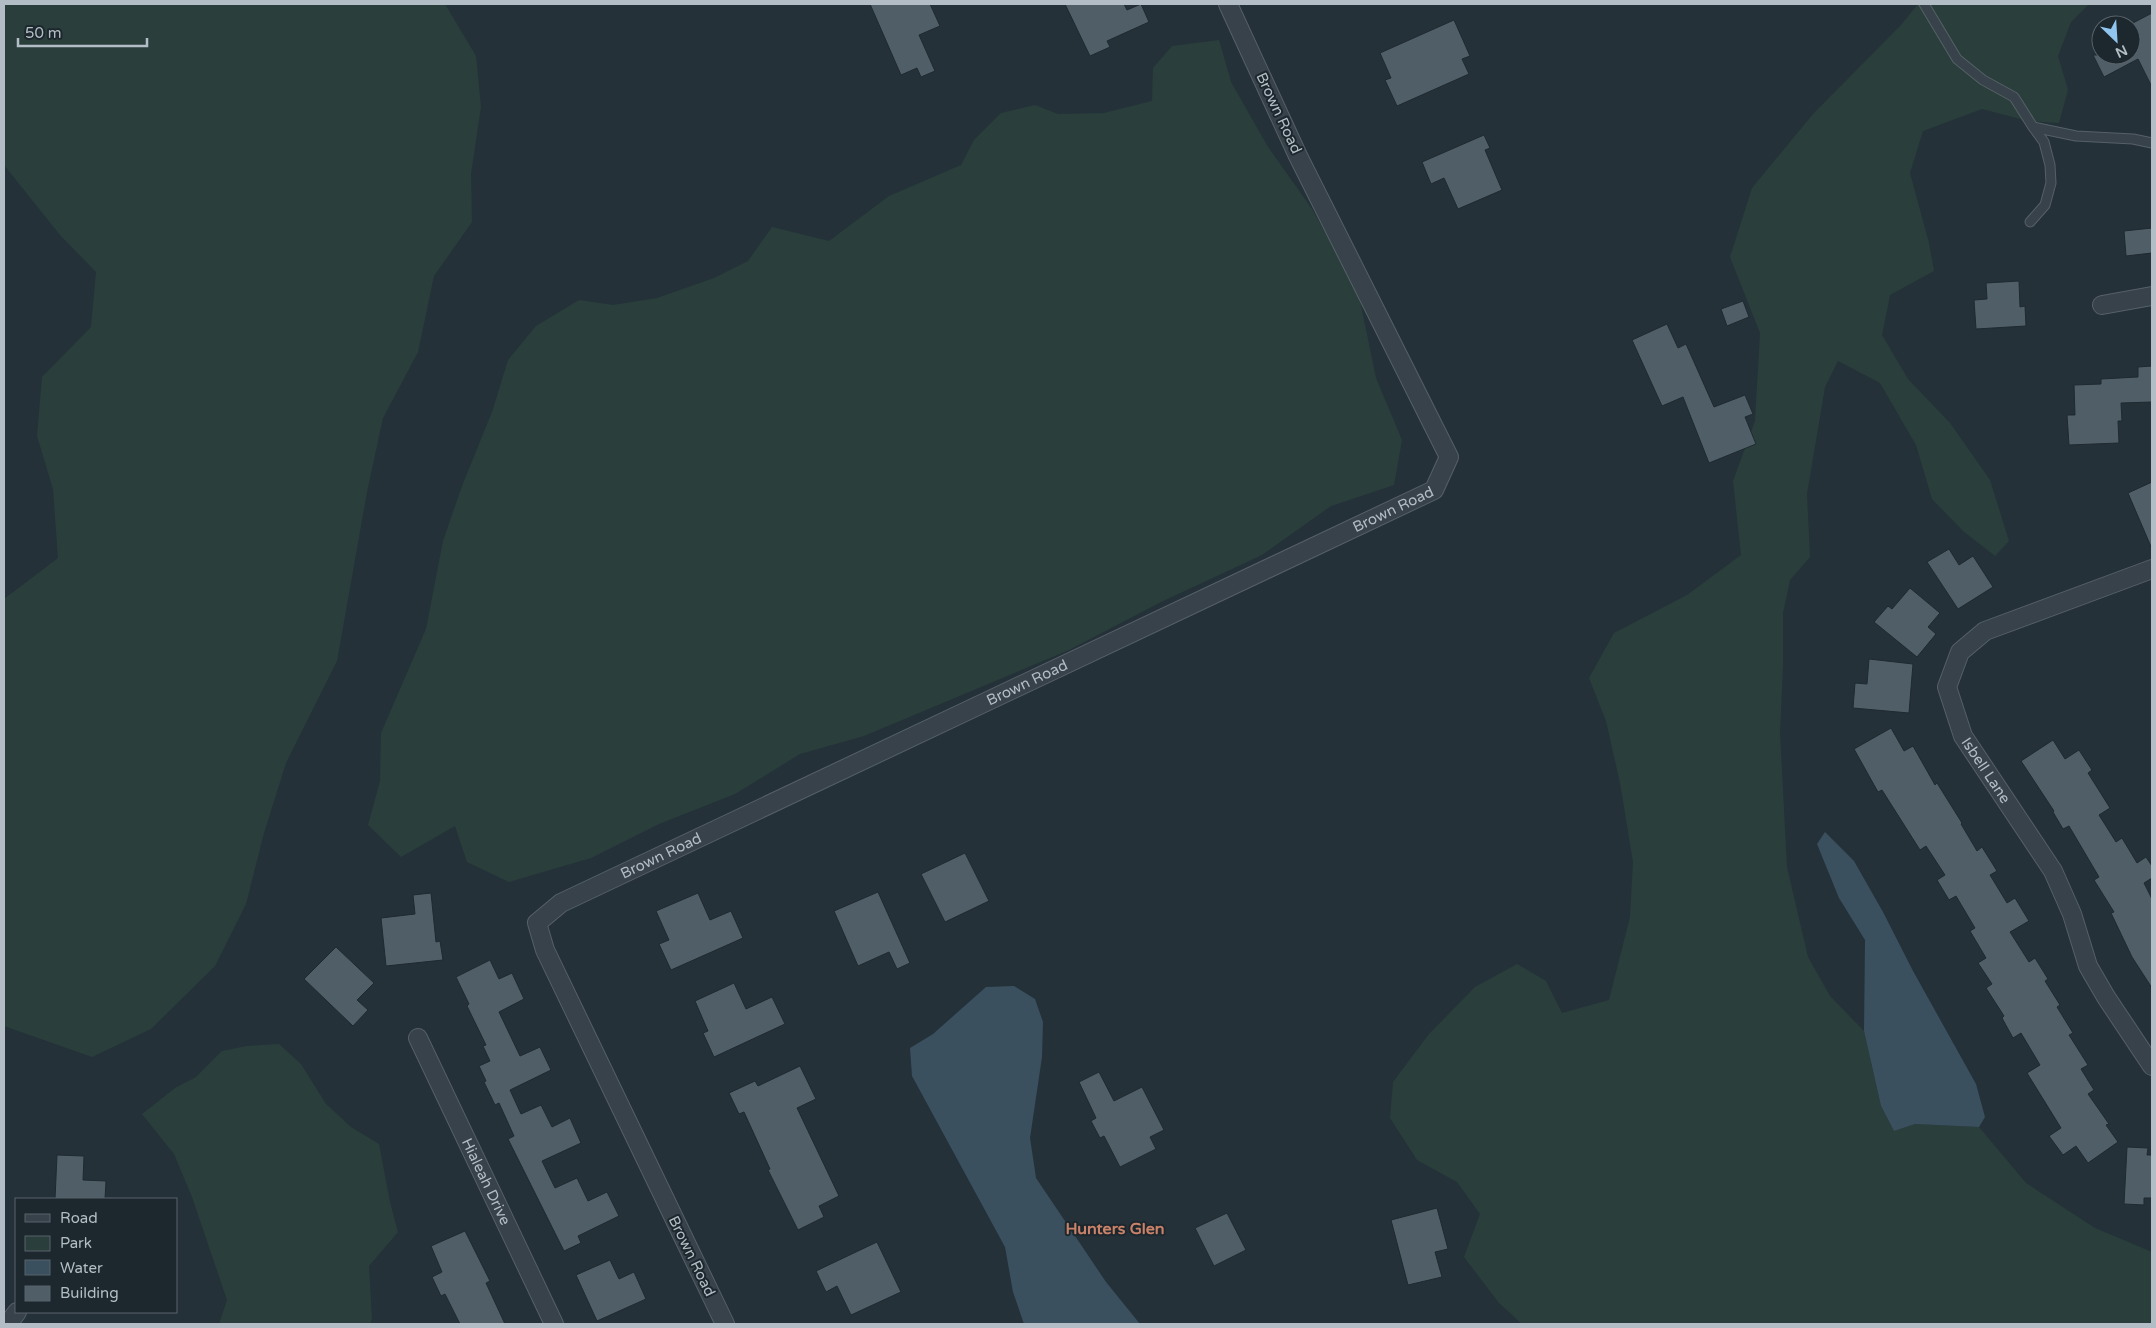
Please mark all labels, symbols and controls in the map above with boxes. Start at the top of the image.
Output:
scale bar [18,15,146,47]
north arrow [2091,15,2141,65]
text: 50 m [25,24,62,42]
text: N [2113,41,2130,61]
street label: Brown Road [1252,70,1306,156]
street label: Brown Road [1350,482,1437,536]
street label: Brown Road [984,656,1070,709]
street label: Isbell Lane [1958,734,2014,807]
street label: Brown Road [618,829,704,883]
street label: Hialeah Drive [458,1135,515,1228]
legend [15,1198,178,1313]
text: Road [60,1209,98,1227]
street label: Brown Road [665,1213,719,1299]
district label: Hunters Glen [1065,1219,1165,1239]
text: Park [60,1234,92,1252]
text: Water [60,1259,103,1277]
text: Building [60,1284,119,1302]

